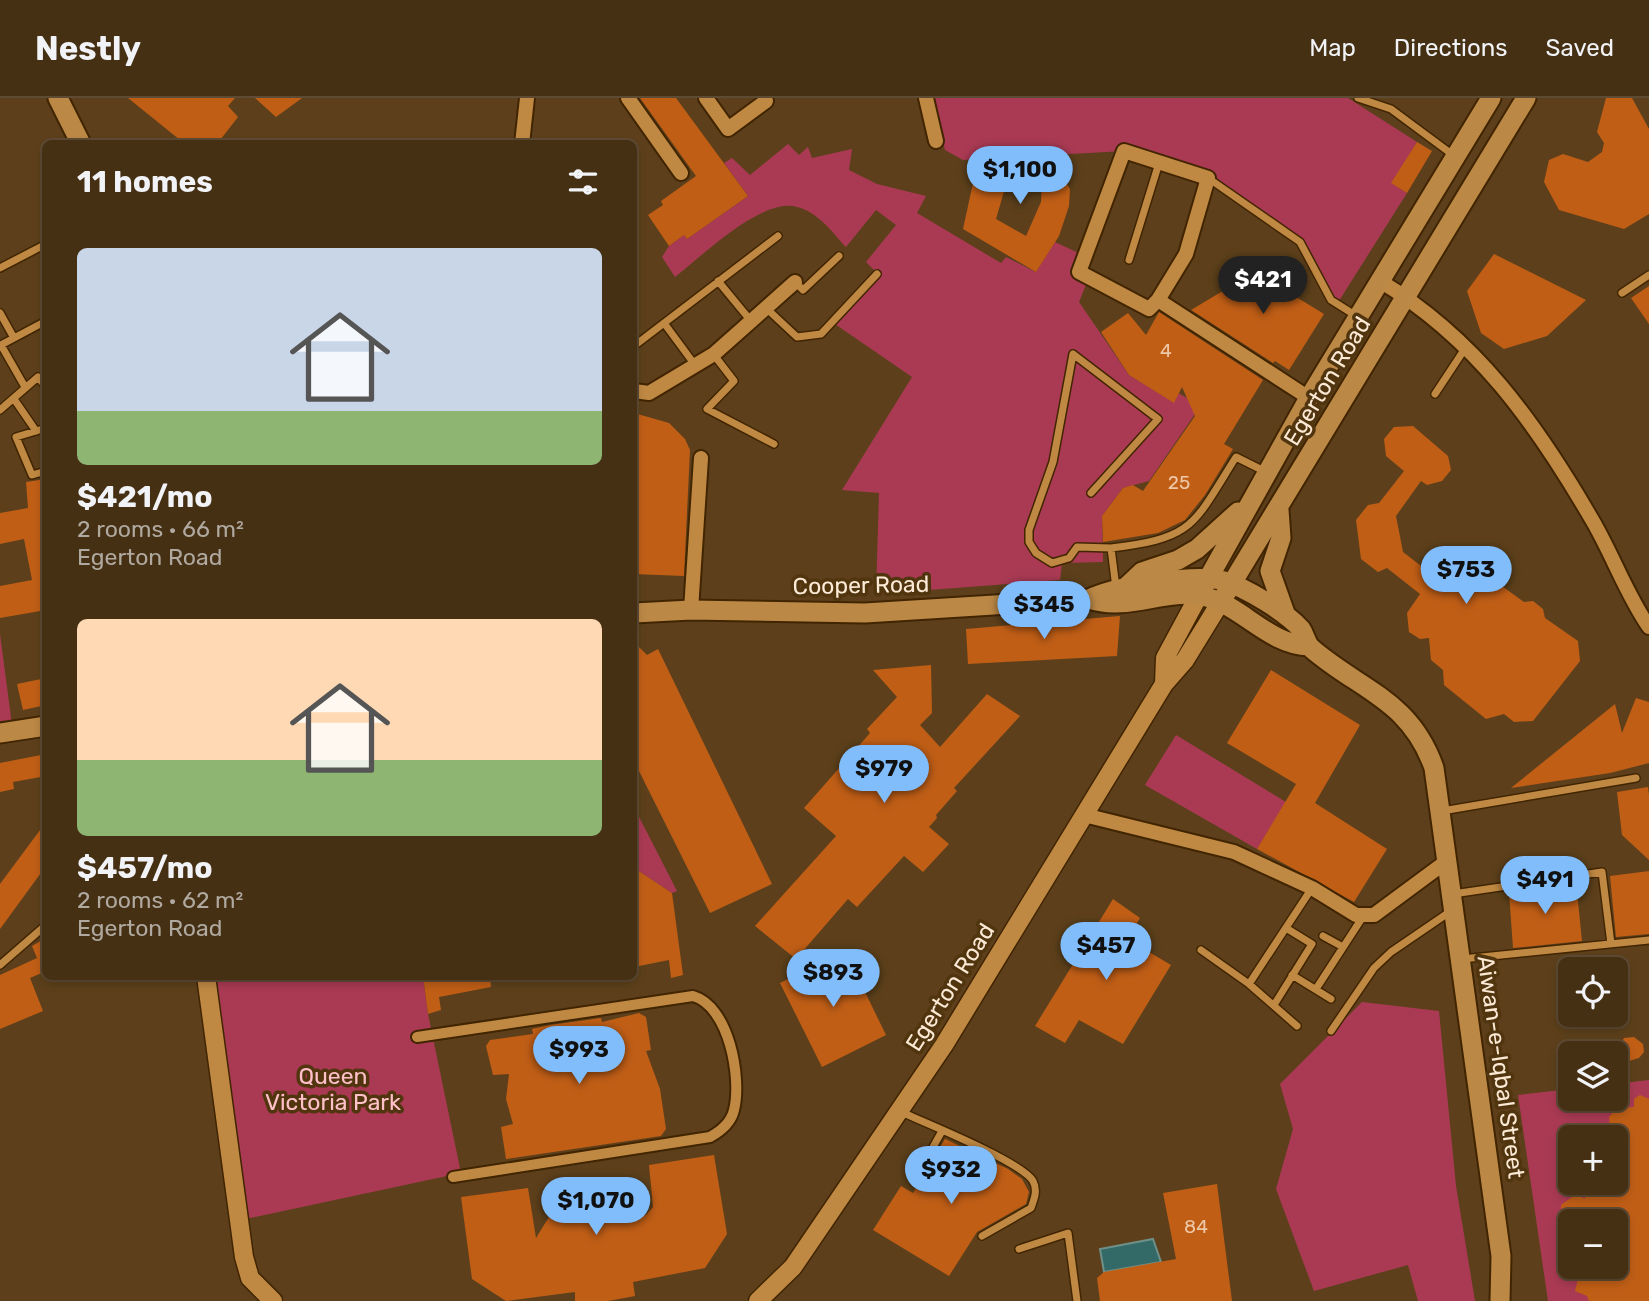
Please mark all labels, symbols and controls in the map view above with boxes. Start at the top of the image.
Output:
text: Nestly [35,29,141,68]
text: Map [1309,34,1356,62]
text: Directions [1394,34,1507,62]
text: Saved [1545,34,1614,62]
pin: $1,100 [963,146,1077,206]
text: $1,100 [983,155,1057,183]
icon: filters [564,163,602,201]
text: 11 homes [77,164,213,200]
pin: $421 [1222,256,1304,316]
text: $421 [1234,265,1292,293]
icon: home [277,294,403,420]
street label: Egerton Road [1278,311,1376,451]
house number: 4 [1160,339,1172,362]
house number: 25 [1168,471,1190,494]
text: $421/mo [77,479,213,515]
text: 2 rooms · 66 m² [77,515,244,543]
text: Egerton Road [77,543,222,571]
pin: $753 [1425,546,1507,606]
text: $753 [1437,555,1495,583]
street label: Cooper Road [792,570,930,600]
pin: $345 [1003,582,1085,641]
text: $345 [1013,590,1075,618]
icon: home [277,665,403,791]
pin: $979 [843,746,925,805]
text: $979 [855,754,913,782]
text: $457/mo [77,850,213,886]
pin: $491 [1504,856,1586,916]
text: $491 [1516,865,1574,893]
text: 2 rooms · 62 m² [77,886,243,914]
text: Egerton Road [77,914,222,942]
street label: Egerton Road [900,918,1000,1056]
pin: $457 [1065,922,1147,982]
text: $457 [1076,931,1136,959]
pin: $893 [792,950,874,1009]
street label: Aiwan-e-Iqbal Street [1471,954,1531,1180]
map controls [1558,957,1628,1279]
button: locate [1558,957,1628,1027]
text: $893 [803,958,863,986]
pin: $993 [538,1026,620,1086]
text: $993 [549,1035,609,1063]
button: layers [1558,1041,1628,1111]
park label: Queen Victoria Park [265,1062,401,1116]
button: + [1558,1125,1628,1195]
pin: $932 [910,1146,992,1206]
text: $932 [921,1155,981,1183]
pin: $1,070 [539,1178,653,1237]
text: $1,070 [557,1186,635,1214]
button: − [1558,1209,1628,1279]
house number: 84 [1184,1215,1208,1238]

